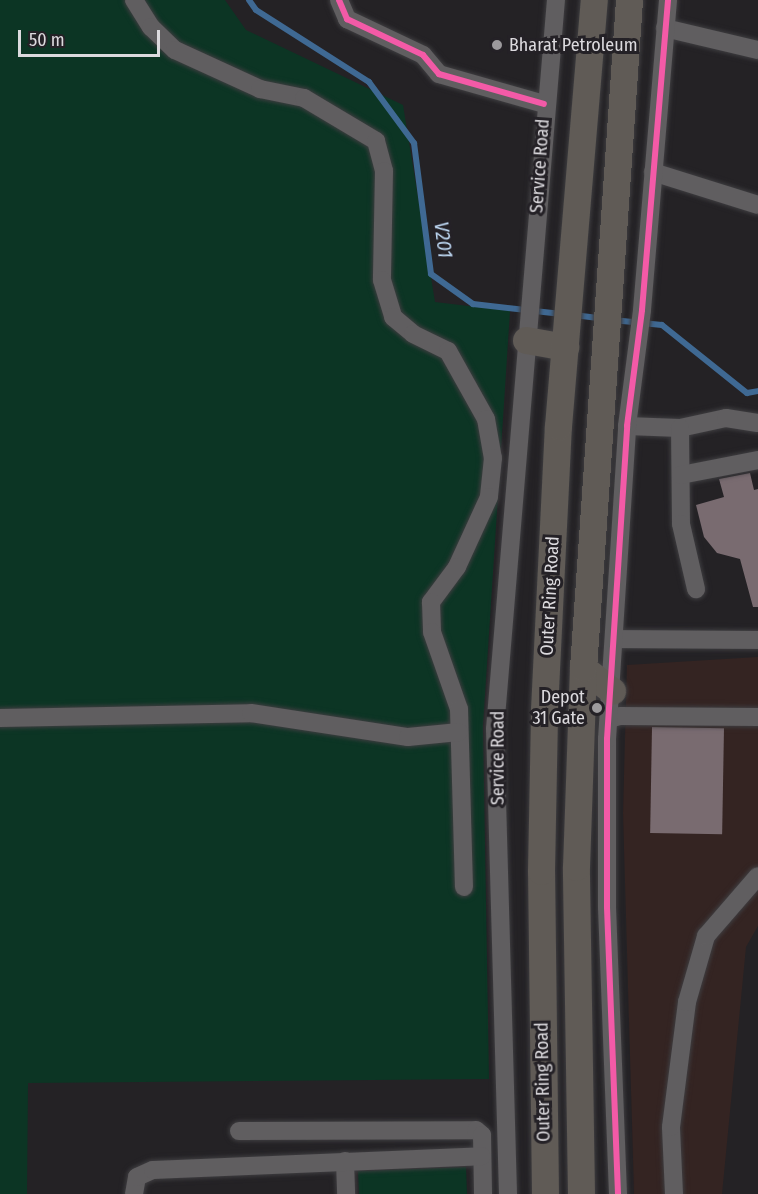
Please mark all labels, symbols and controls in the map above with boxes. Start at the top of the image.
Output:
scale bar [21,18,164,56]
text: 50 m [29,29,65,51]
place label: Bharat Petroleum [509,34,638,56]
marker: Bharat Petroleum [490,38,504,52]
street label: Service Road [526,118,554,214]
water label: V201 [429,220,457,260]
street label: Outer Ring Road [536,536,564,656]
place label: Depot 31 Gate [532,687,585,730]
marker: Depot 31 Gate [590,701,604,715]
street label: Service Road [487,711,509,805]
street label: Outer Ring Road [531,1022,555,1142]

